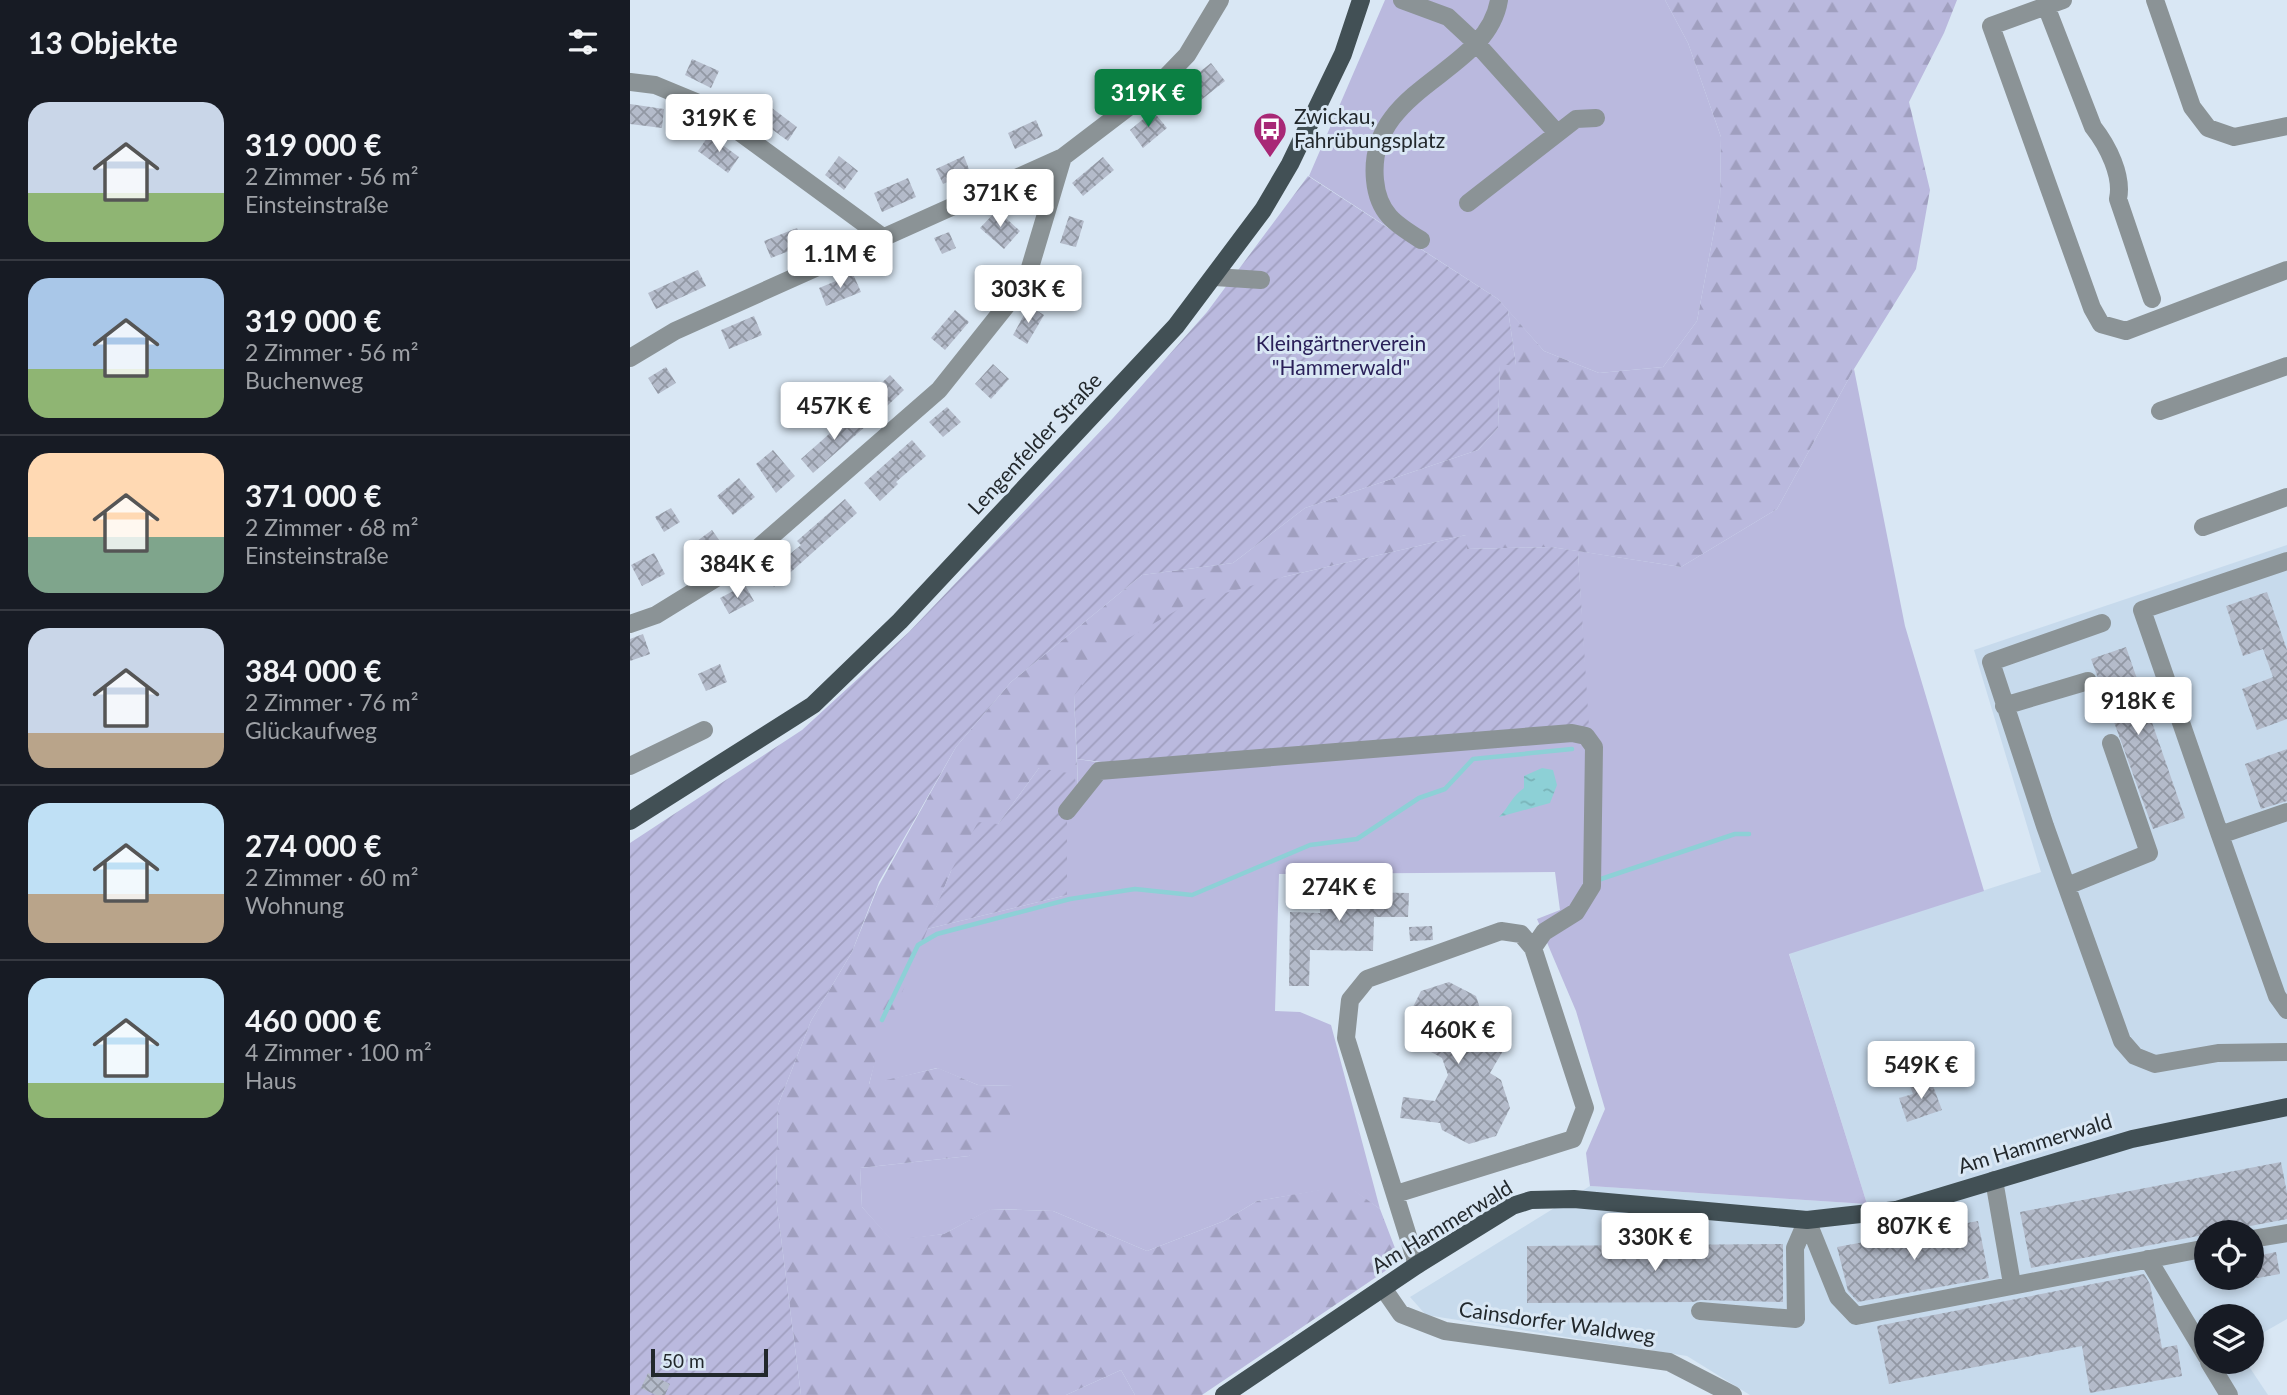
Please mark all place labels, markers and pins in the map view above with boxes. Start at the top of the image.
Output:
pin: 319K € [1091,69,1205,129]
pin: 319K € [662,94,776,154]
place label: Zwickau, Fahrübungsplatz [1294,103,1445,152]
bus stop icon: Zwickau, Fahrübungsplatz [1251,110,1289,159]
pin: 371K € [943,170,1057,229]
pin: 1.1M € [783,230,897,290]
pin: 303K € [971,266,1085,325]
pin: 457K € [777,382,891,442]
pin: 384K € [680,540,794,600]
pin: 918K € [2081,678,2195,737]
pin: 274K € [1282,864,1396,923]
pin: 460K € [1401,1006,1515,1066]
pin: 549K € [1864,1042,1978,1101]
pin: 807K € [1857,1202,1971,1262]
pin: 330K € [1598,1214,1712,1273]

